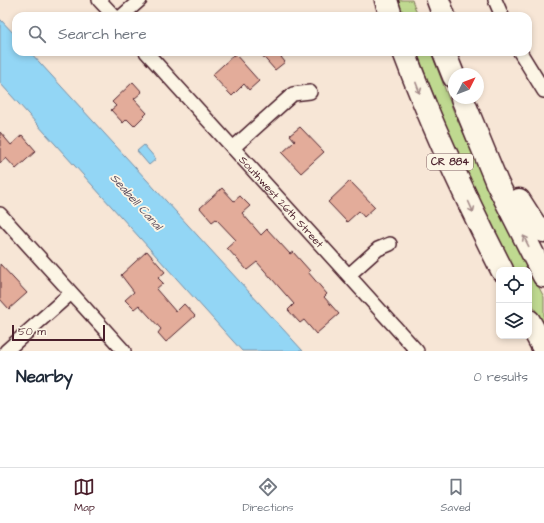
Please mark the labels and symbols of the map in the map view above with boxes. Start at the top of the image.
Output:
north arrow [448,68,484,104]
one-way arrow [415,82,423,94]
street label: Southwest 26th Street [236,152,328,251]
road number: CR 884 [427,154,473,170]
water label: Seabell Canal [106,170,167,236]
one-way arrow [468,201,475,213]
one-way arrow [522,235,529,247]
scale bar [12,323,105,342]

